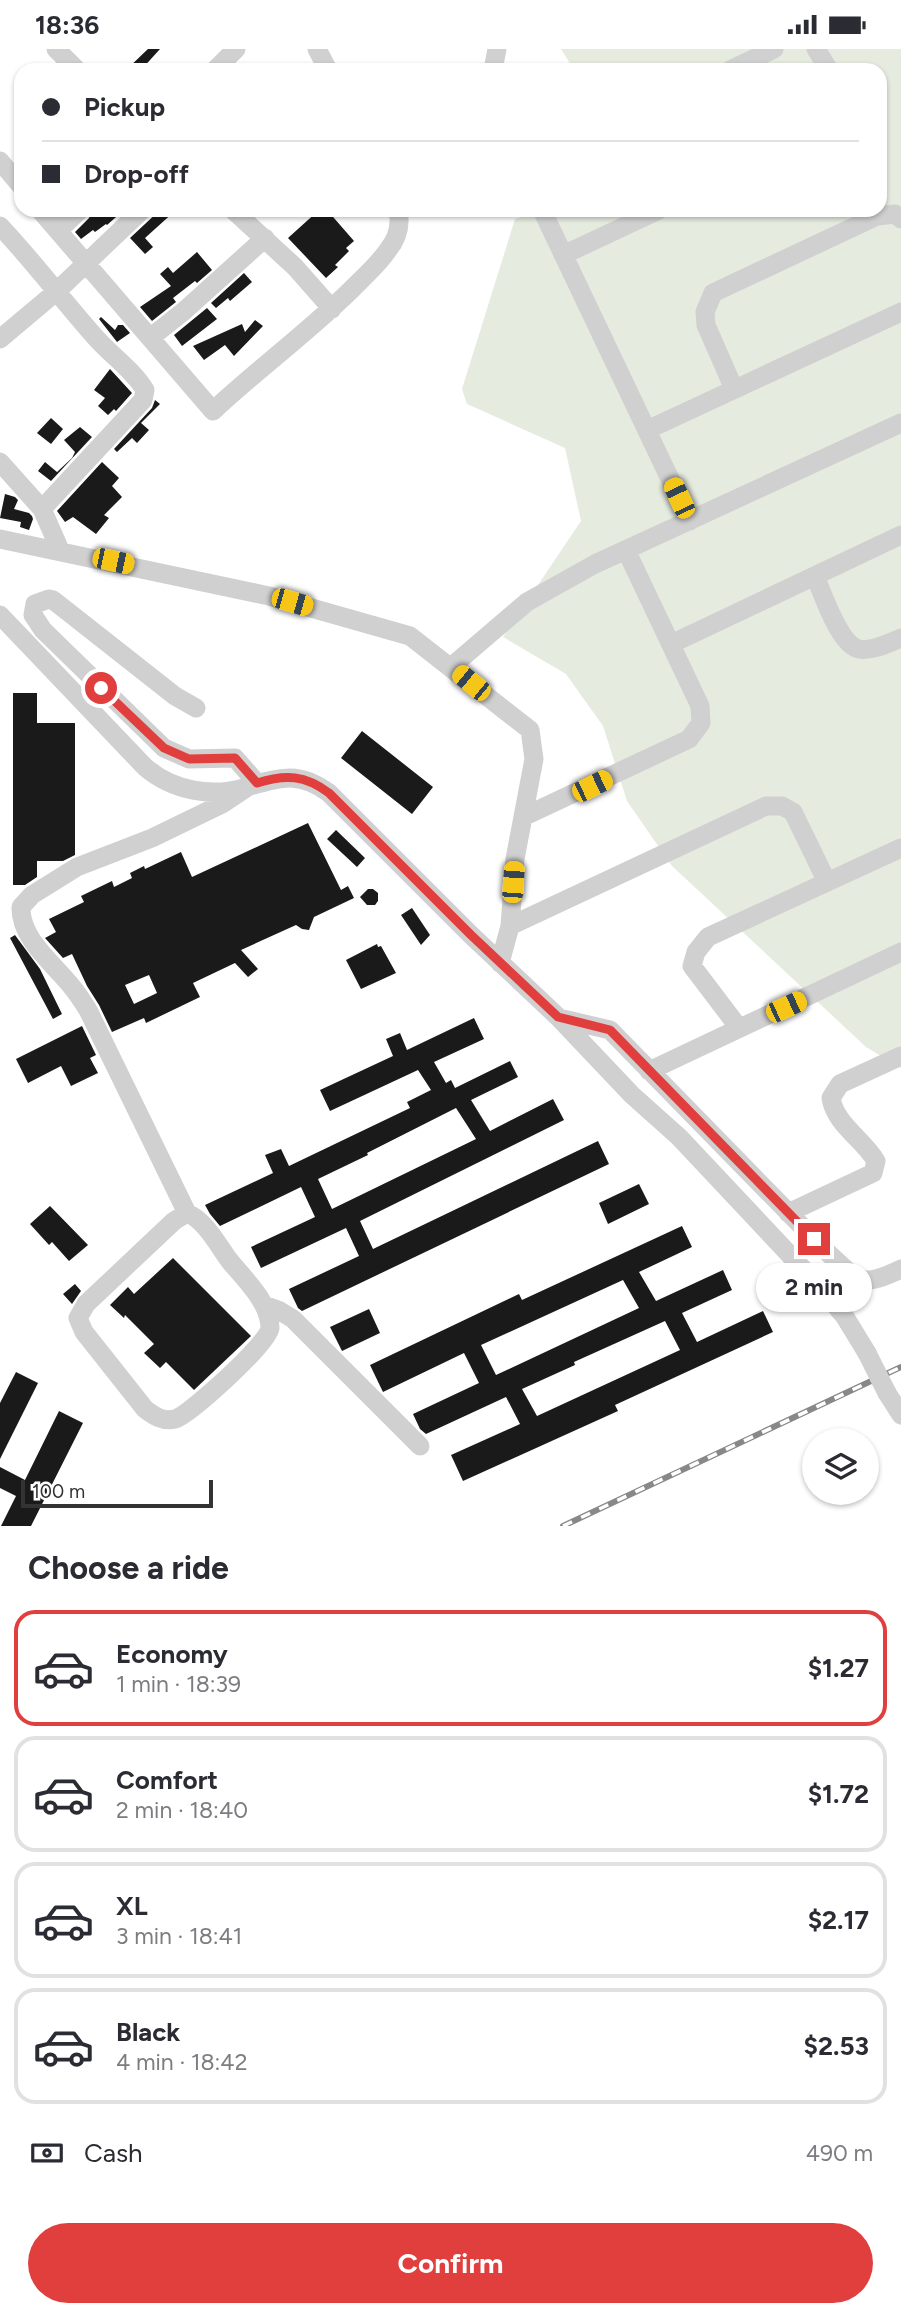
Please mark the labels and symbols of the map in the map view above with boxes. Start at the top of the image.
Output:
car [661,475,698,521]
car [91,546,136,576]
car [269,586,316,618]
car [449,662,494,704]
route start [85,672,117,704]
car [569,767,616,805]
car [502,860,525,904]
car [763,989,810,1025]
route end [798,1223,830,1255]
callout: 2 min [756,1263,872,1313]
scale bar [21,1477,214,1509]

